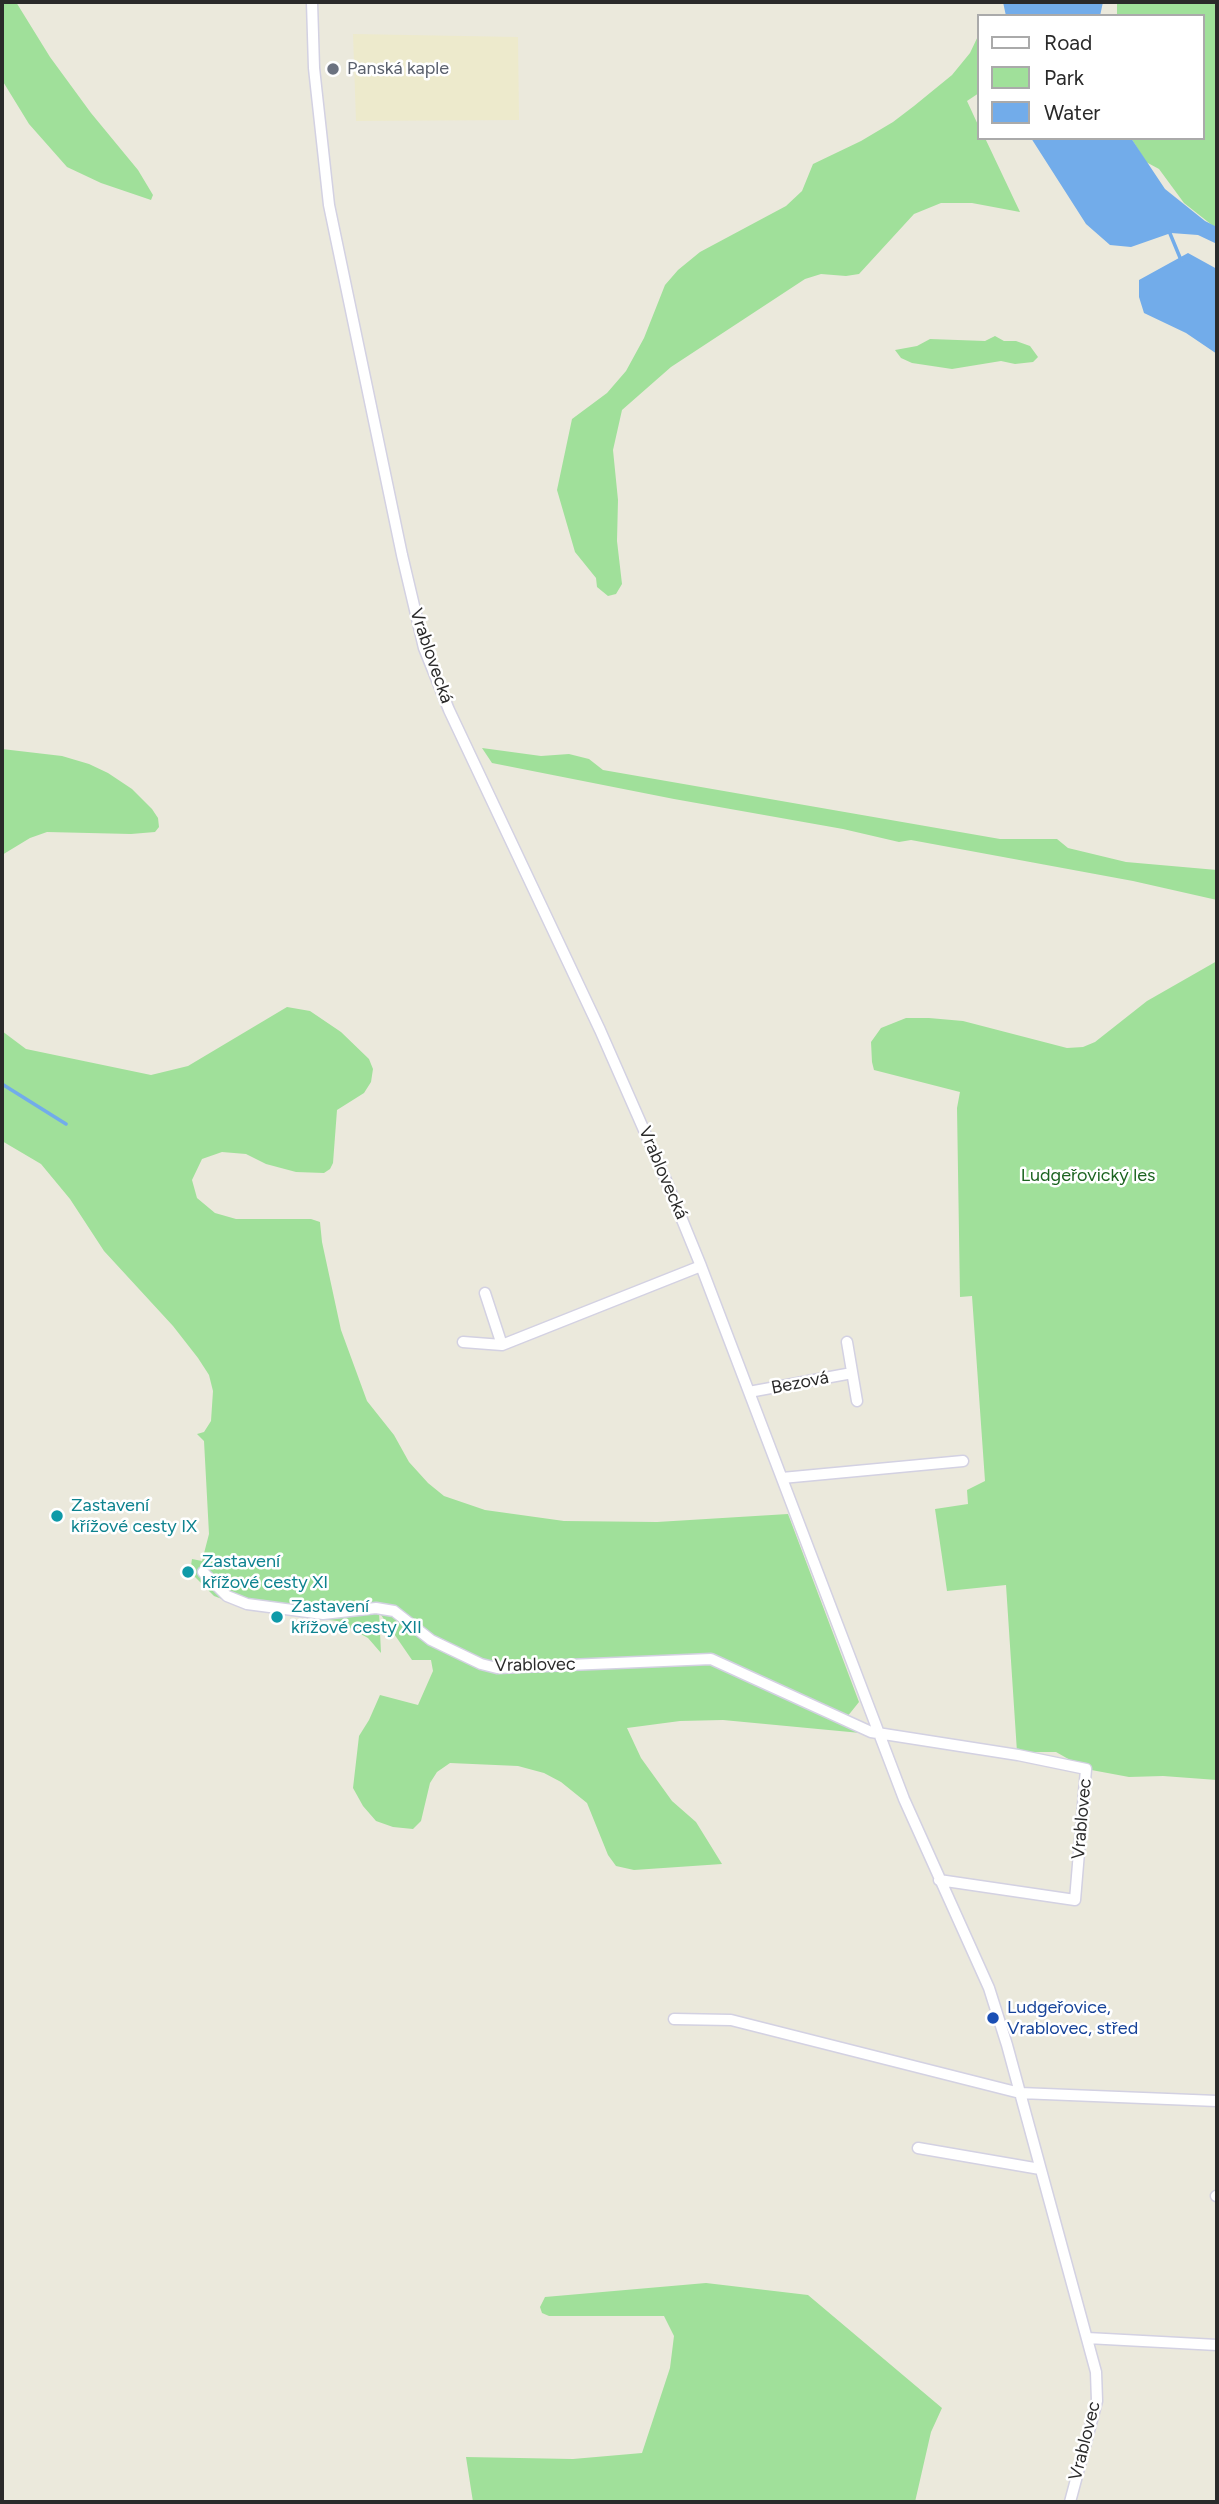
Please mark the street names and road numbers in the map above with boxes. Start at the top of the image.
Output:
street label: Vrablovecká [405,606,457,706]
street label: Vrablovecká [634,1123,692,1223]
street label: Bezová [769,1367,831,1399]
street label: Vrablovec [494,1653,576,1677]
street label: Vrablovec [1068,1778,1096,1860]
street label: Vrablovec [1065,2399,1105,2483]

